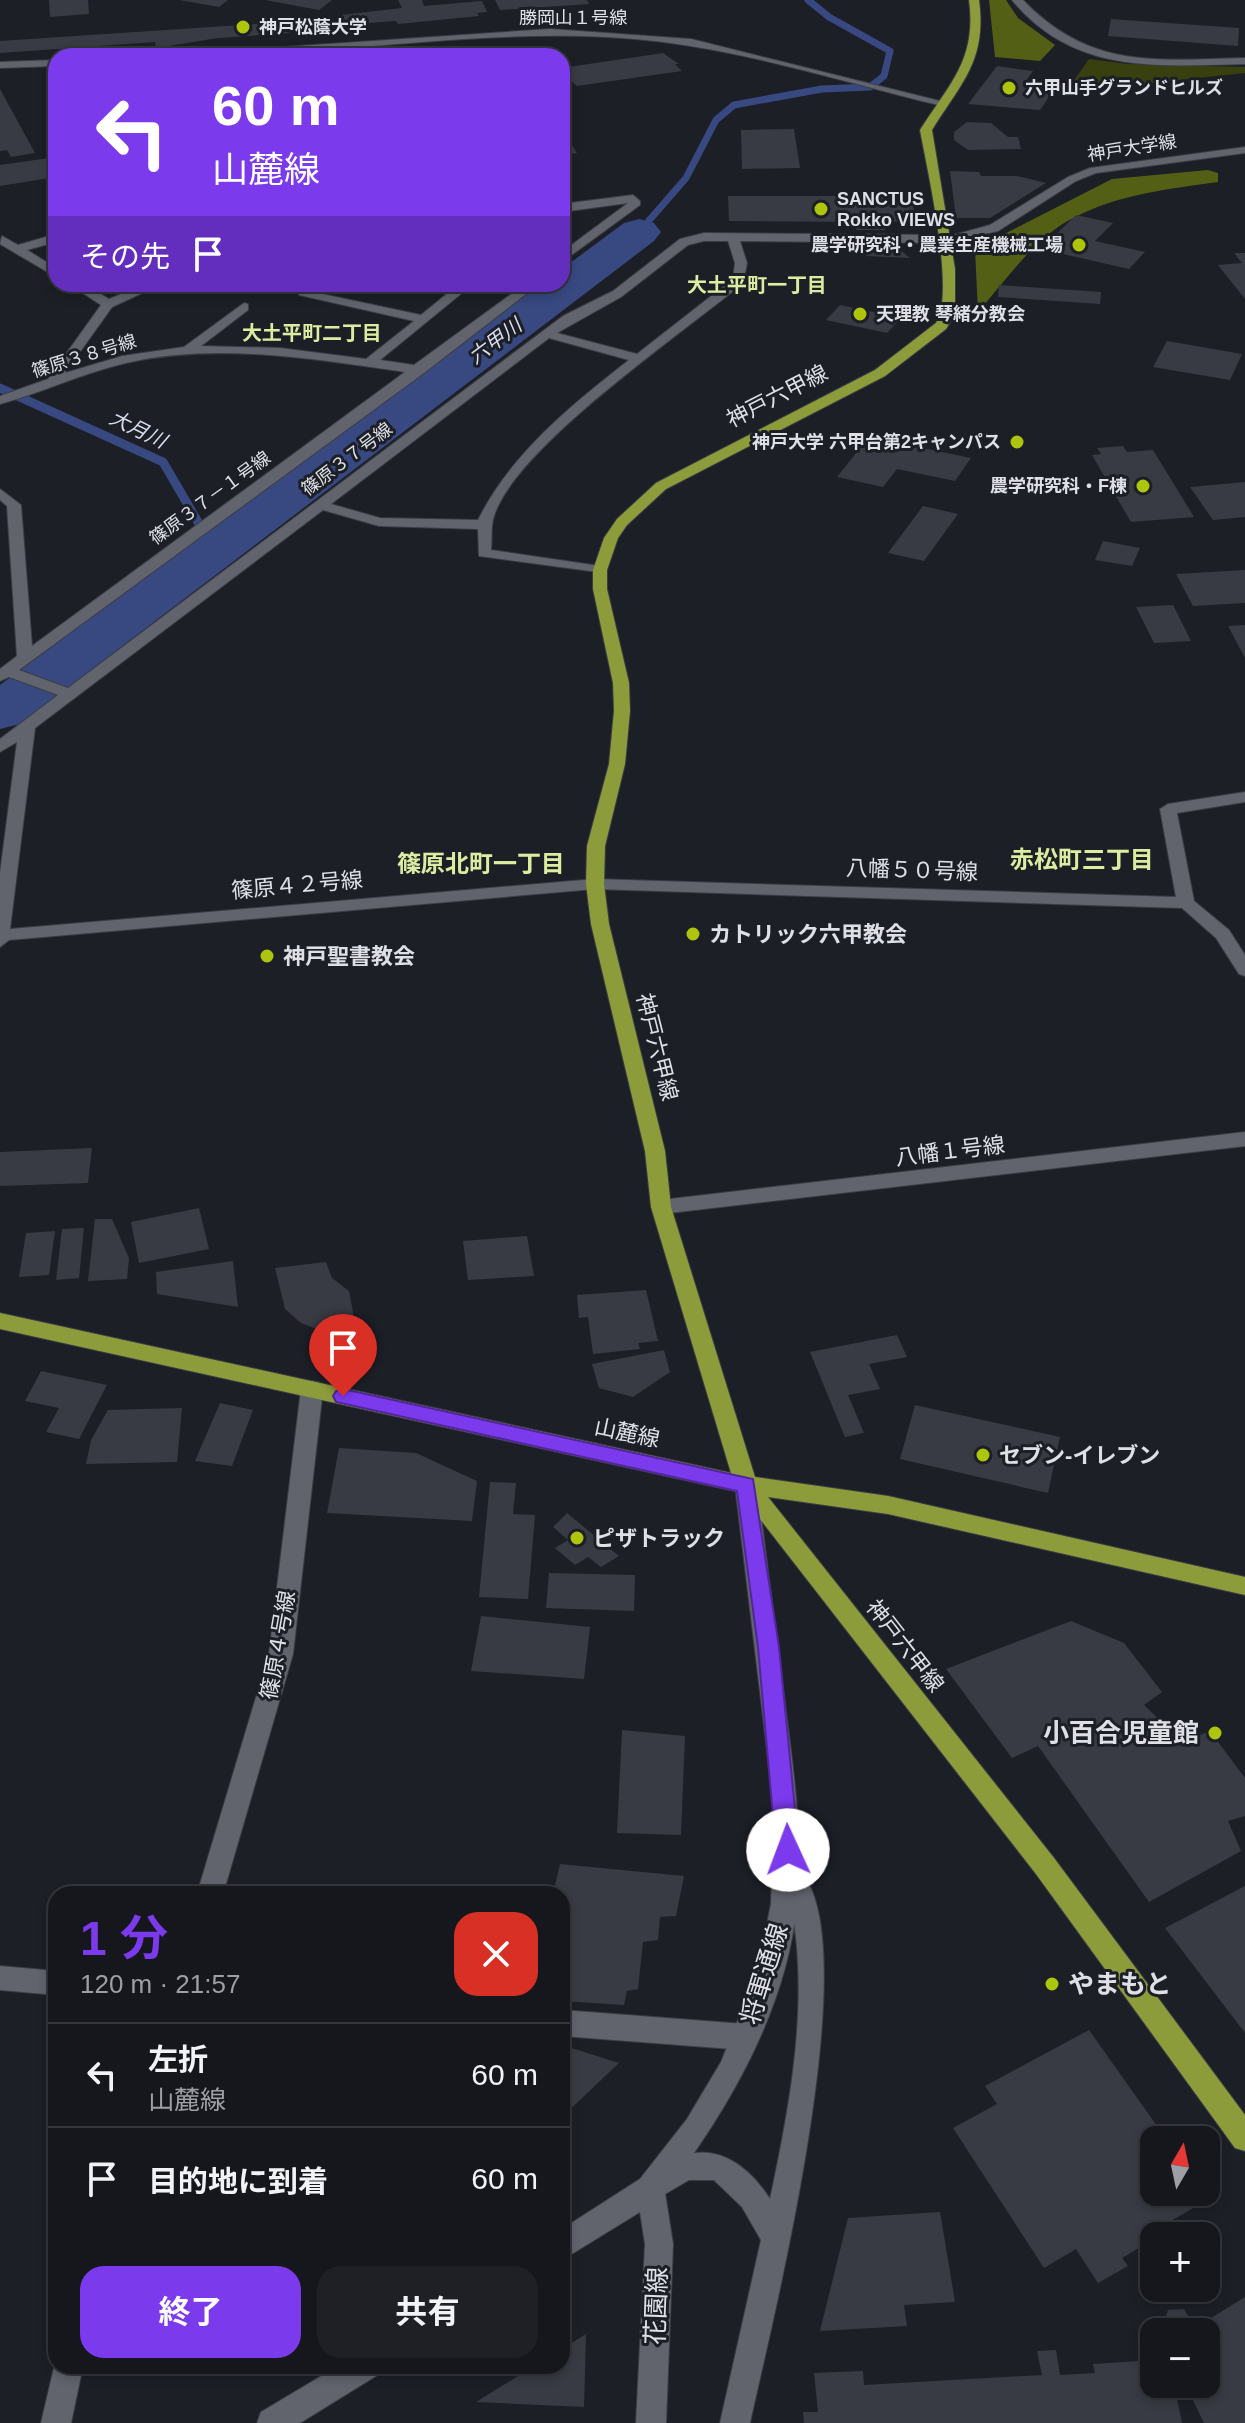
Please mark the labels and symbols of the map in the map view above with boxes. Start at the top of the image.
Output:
street label: 勝岡山１号線 [519,8,627,28]
place label: 神戸松蔭大学 [259,17,367,37]
marker: 神戸松蔭大学 [234,18,252,36]
place label: 六甲山手グランドヒルズ [1025,78,1223,98]
marker: 六甲山手グランドヒルズ [1000,79,1018,97]
street label: 神戸大学線 [1086,131,1178,165]
place label: SANCTUS Rokko VIEWS [837,189,955,230]
marker: SANCTUS Rokko VIEWS [812,200,830,218]
place label: 農学研究科・農業生産機械工場 [811,235,1063,255]
marker: 農学研究科・農業生産機械工場 [1070,236,1088,254]
district label: 大土平町一丁目 [687,274,827,296]
place label: 天理教 琴緒分教会 [876,304,1025,324]
marker: 天理教 琴緒分教会 [851,305,869,323]
water label: 六甲川 [464,313,527,368]
district label: 大土平町二丁目 [242,322,382,344]
street label: 篠原３８号線 [29,331,139,381]
street label: 神戸六甲線 [722,360,832,432]
water label: 大月川 [106,406,172,453]
street label: 篠原３７号線 [298,419,396,499]
place label: 神戸大学 六甲台第2キャンパス [752,432,1001,452]
marker: 神戸大学 六甲台第2キャンパス [1008,433,1026,451]
street label: 篠原３７－１号線 [146,448,274,548]
place label: 農学研究科・F棟 [990,476,1127,496]
marker: 農学研究科・F棟 [1134,477,1152,495]
district label: 赤松町三丁目 [1010,846,1154,873]
district label: 篠原北町一丁目 [397,850,565,877]
street label: 八幡５０号線 [846,855,978,885]
street label: 篠原４２号線 [230,867,364,903]
place label: カトリック六甲教会 [709,922,907,947]
marker: カトリック六甲教会 [684,925,702,943]
place label: 神戸聖書教会 [283,944,415,969]
marker: 神戸聖書教会 [258,947,276,965]
street label: 神戸六甲線 [632,991,682,1103]
street label: 八幡１号線 [894,1132,1006,1170]
pin [309,1314,377,1396]
street label: 山麓線 [592,1414,662,1452]
place label: セブン-イレブン [999,1443,1160,1468]
marker: セブン-イレブン [974,1446,992,1464]
place label: ピザトラック [593,1526,725,1551]
marker: ピザトラック [568,1529,586,1547]
street label: 篠原４号線 [256,1589,300,1701]
street label: 神戸六甲線 [861,1595,949,1697]
place label: 小百合児童館 [1043,1718,1199,1748]
marker: 小百合児童館 [1206,1724,1224,1742]
position arrow [746,1808,830,1892]
street label: 将軍通線 [734,1920,794,2028]
place label: やまもと [1068,1969,1171,1999]
marker: やまもと [1043,1975,1061,1993]
north arrow [1140,2126,1220,2206]
street label: 花園線 [640,2266,672,2346]

